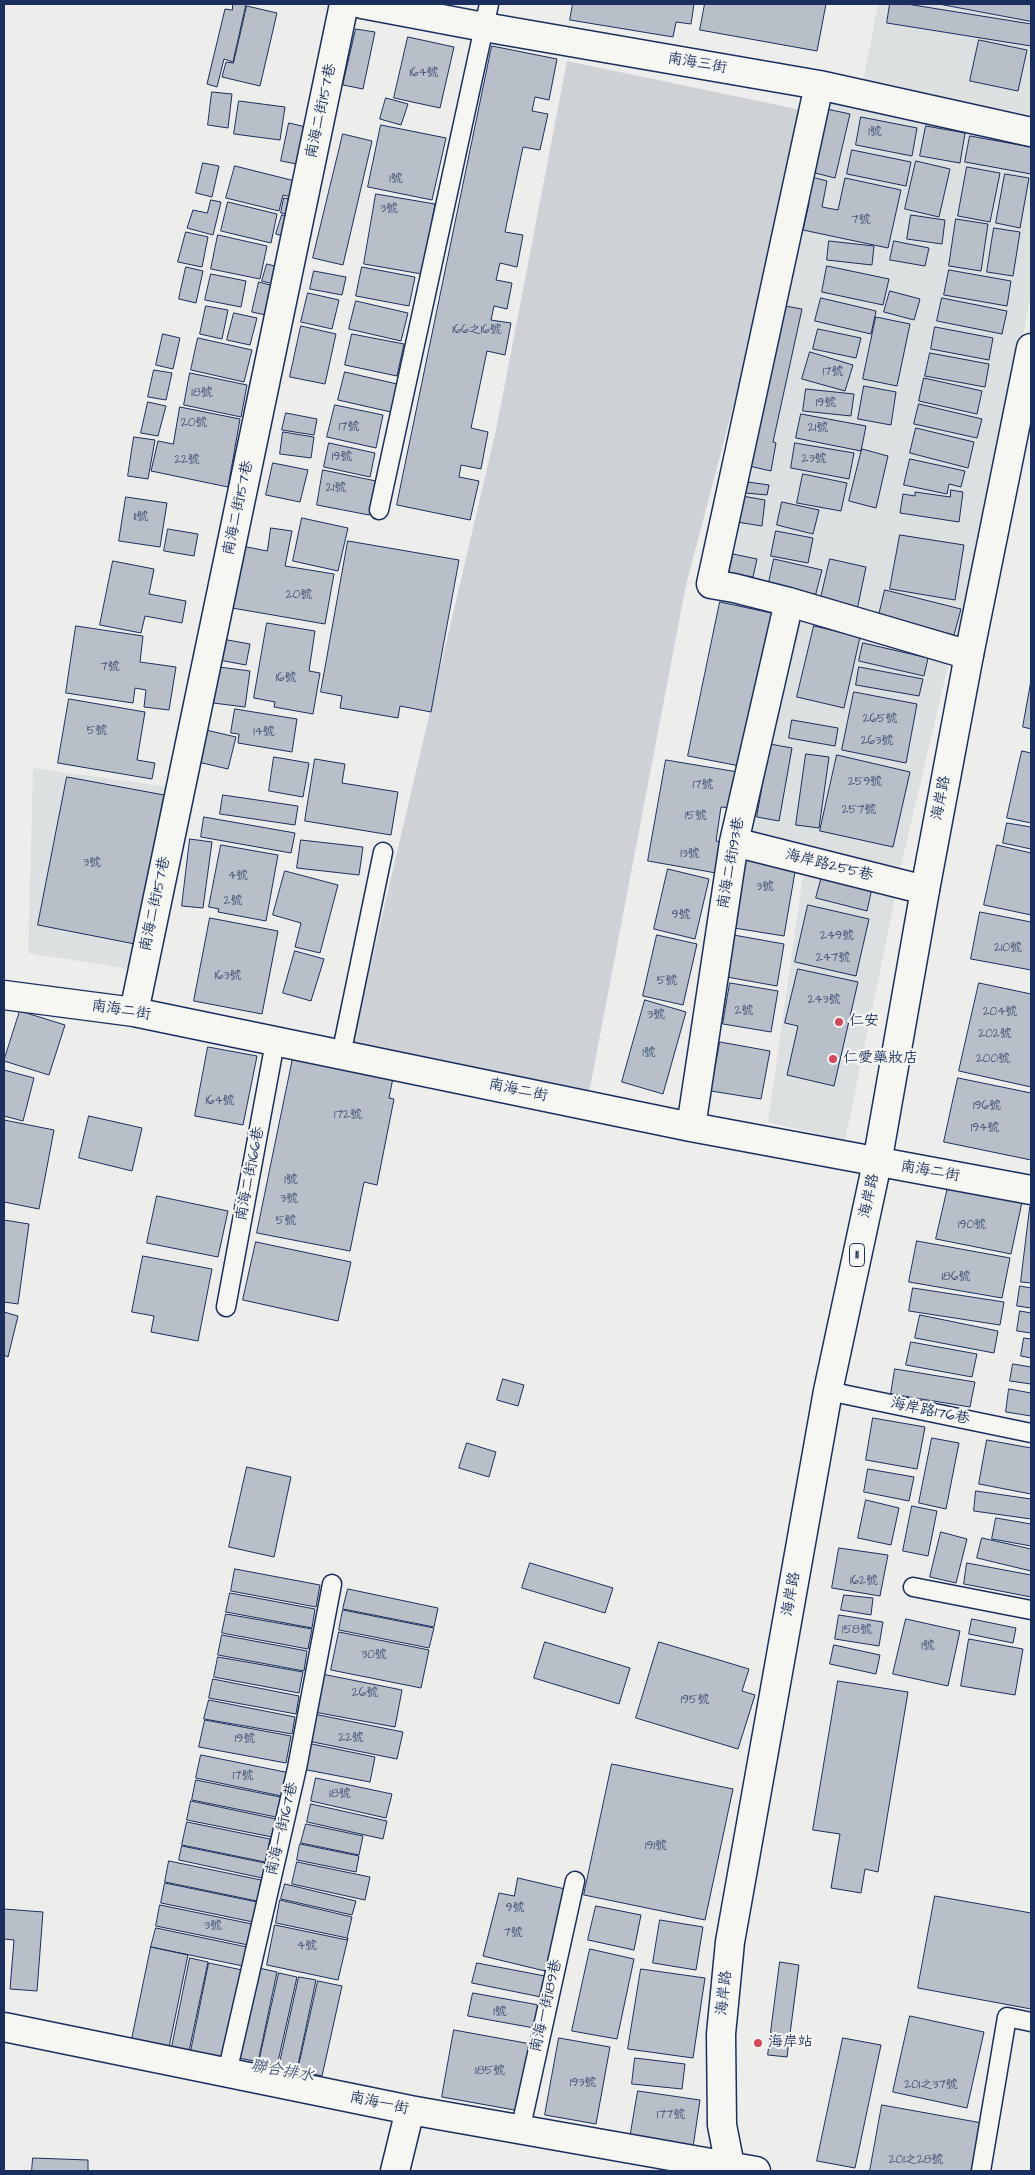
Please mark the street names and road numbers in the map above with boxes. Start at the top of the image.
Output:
street label: 南海三街 [666,50,728,78]
street label: 南海二街157巷 [303,62,341,160]
street label: 南海二街157巷 [220,459,258,557]
street label: 海岸路 [929,774,955,822]
street label: 南海二街193巷 [715,816,749,910]
street label: 海岸路255巷 [783,846,875,886]
street label: 南海二街157巷 [137,855,175,953]
street label: 南海二街 [90,997,152,1025]
street label: 南海二街 [487,1076,549,1106]
street label: 南海二街166巷 [233,1125,269,1223]
street label: 南海二街 [899,1158,961,1186]
street label: 海岸路 [857,1172,883,1220]
road number: 11 [850,1244,864,1266]
street label: 海岸路176巷 [889,1395,971,1429]
street label: 海岸路 [779,1570,805,1618]
street label: 南海一街167巷 [263,1780,303,1878]
street label: 南海一街189巷 [528,1958,566,2054]
street label: 海岸路 [714,1970,736,2016]
street label: 南海一街 [348,2089,410,2119]

